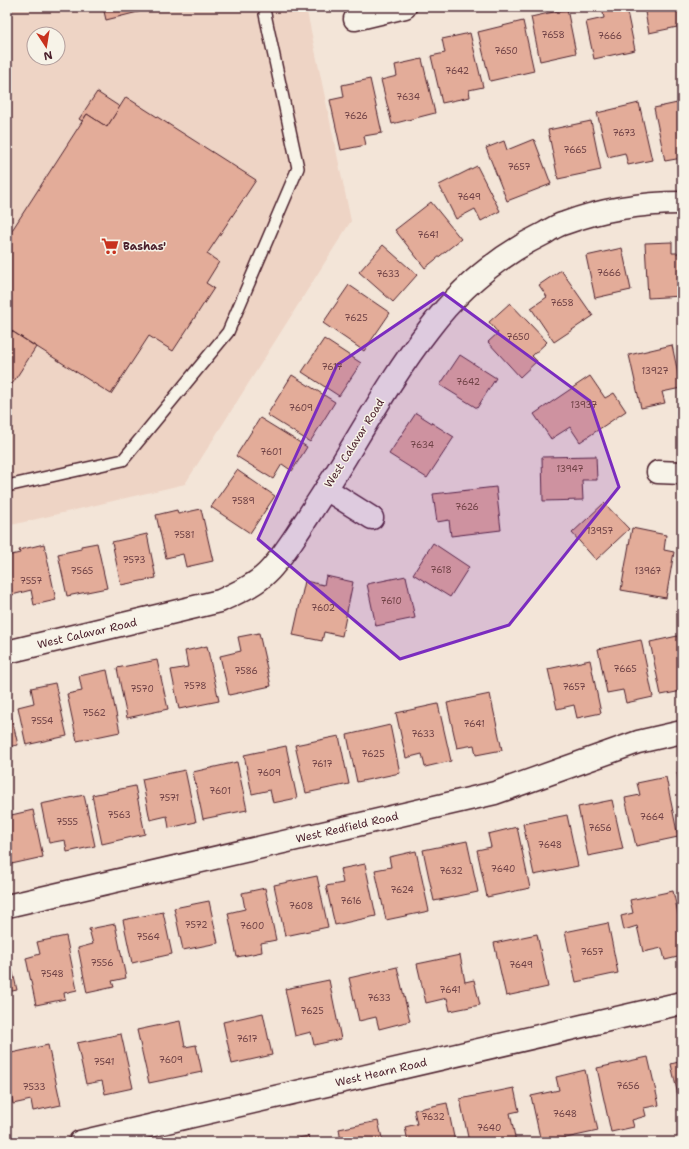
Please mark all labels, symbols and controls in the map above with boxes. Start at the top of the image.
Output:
north arrow [26,26,66,66]
house number: 7658 [541,29,565,41]
house number: 7666 [598,30,622,42]
house number: 7650 [494,45,518,57]
text: N [42,47,54,64]
house number: 7642 [445,65,469,77]
house number: 7634 [396,91,420,103]
house number: 7626 [344,110,368,122]
house number: 7673 [612,127,636,139]
house number: 7665 [563,144,587,156]
house number: 7657 [507,161,531,173]
house number: 7649 [457,191,481,203]
house number: 7641 [417,229,439,241]
supermarket icon: Bashas' [100,236,120,256]
place label: Bashas' [123,239,166,254]
house number: 7666 [597,267,621,279]
house number: 7633 [376,268,400,280]
house number: 7658 [550,297,574,309]
house number: 7625 [344,312,368,324]
house number: 7650 [506,331,530,343]
house number: 7617 [321,361,343,373]
house number: 13927 [642,365,668,377]
house number: 7642 [456,376,480,388]
street label: West Calavar Road [321,396,388,491]
house number: 13937 [571,399,597,411]
house number: 7609 [289,402,313,414]
house number: 7634 [410,439,434,451]
house number: 7601 [260,446,282,458]
house number: 13947 [556,463,584,475]
house number: 7589 [231,495,255,507]
house number: 7626 [455,501,479,513]
house number: 13957 [587,525,613,537]
house number: 7581 [174,529,194,541]
house number: 7573 [123,554,146,566]
house number: 7618 [430,564,452,576]
house number: 7565 [71,565,93,577]
house number: 13967 [635,565,661,577]
house number: 7557 [20,575,42,587]
house number: 7610 [380,595,402,607]
house number: 7602 [311,602,335,614]
street label: West Calavar Road [36,615,139,652]
house number: 7665 [613,663,637,675]
house number: 7586 [234,665,258,677]
house number: 7578 [183,680,207,692]
house number: 7657 [562,681,586,693]
house number: 7570 [130,683,154,695]
house number: 7562 [82,707,106,719]
house number: 7554 [31,715,53,727]
house number: 7641 [463,718,485,730]
house number: 7633 [411,728,435,740]
house number: 7625 [361,748,385,760]
house number: 7617 [311,758,333,770]
house number: 7609 [257,767,281,779]
house number: 7601 [209,785,231,797]
house number: 7571 [159,792,179,804]
street label: West Redfield Road [294,808,400,847]
house number: 7563 [107,809,131,821]
house number: 7664 [640,811,664,823]
house number: 7555 [56,816,78,828]
house number: 7656 [588,822,612,834]
house number: 7648 [538,839,562,851]
house number: 7640 [491,863,515,875]
house number: 7632 [439,865,463,877]
house number: 7624 [390,884,414,896]
house number: 7616 [340,895,362,907]
house number: 7608 [289,900,313,912]
house number: 7572 [185,919,207,931]
house number: 7600 [240,920,264,932]
house number: 7564 [136,931,160,943]
house number: 7657 [580,946,604,958]
house number: 7556 [91,957,113,969]
house number: 7649 [509,959,533,971]
house number: 7548 [40,968,64,980]
house number: 7641 [439,984,461,996]
house number: 7633 [367,992,391,1004]
house number: 7625 [300,1005,324,1017]
house number: 7617 [236,1033,258,1045]
house number: 7609 [159,1054,183,1066]
street label: West Hearn Road [334,1055,428,1090]
house number: 7541 [94,1056,114,1068]
house number: 7656 [616,1080,640,1092]
house number: 7533 [22,1081,46,1093]
house number: 7648 [553,1108,577,1120]
house number: 7632 [421,1111,445,1123]
house number: 7640 [477,1122,501,1134]

